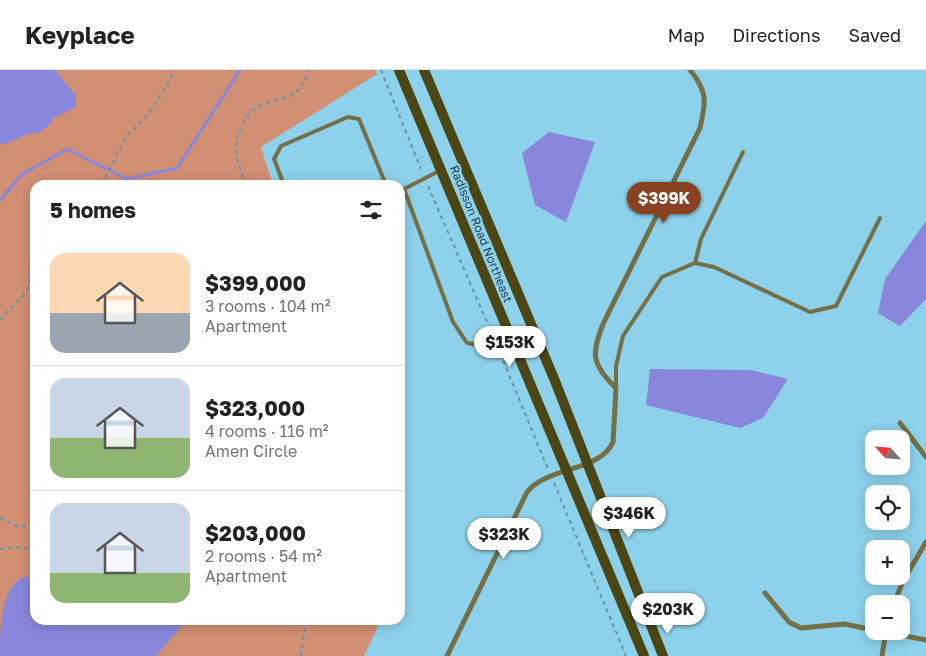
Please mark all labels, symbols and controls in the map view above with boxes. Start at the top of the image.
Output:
text: Keyplace [25,20,135,49]
text: Map [668,24,704,46]
text: Directions [732,24,820,46]
text: Saved [848,24,901,46]
street label: Radisson Road Northeast [447,163,516,305]
pin: $399K [629,182,699,224]
text: $399K [638,188,690,208]
icon: filters [357,196,385,224]
text: 5 homes [50,197,136,223]
text: $399,000 [205,270,306,296]
icon: home [90,273,150,333]
text: 3 rooms · 104 m² [205,296,330,316]
text: Apartment [205,316,287,336]
pin: $153K [475,326,545,368]
text: $153K [485,332,535,352]
text: $323,000 [205,395,305,421]
icon: home [90,398,150,458]
text: 4 rooms · 116 m² [205,421,329,441]
north arrow [865,430,910,475]
map controls [865,430,910,640]
text: Amen Circle [205,441,297,461]
button: locate [865,485,910,530]
pin: $346K [594,496,664,539]
text: $346K [603,503,655,523]
pin: $323K [469,518,539,560]
text: $203,000 [205,520,306,546]
icon: home [90,523,150,583]
text: $323K [478,524,530,544]
button: + [865,540,910,585]
text: 2 rooms · 54 m² [205,546,322,566]
text: Apartment [205,566,287,586]
pin: $203K [633,592,703,635]
button: − [865,595,910,640]
text: $203K [642,599,694,619]

